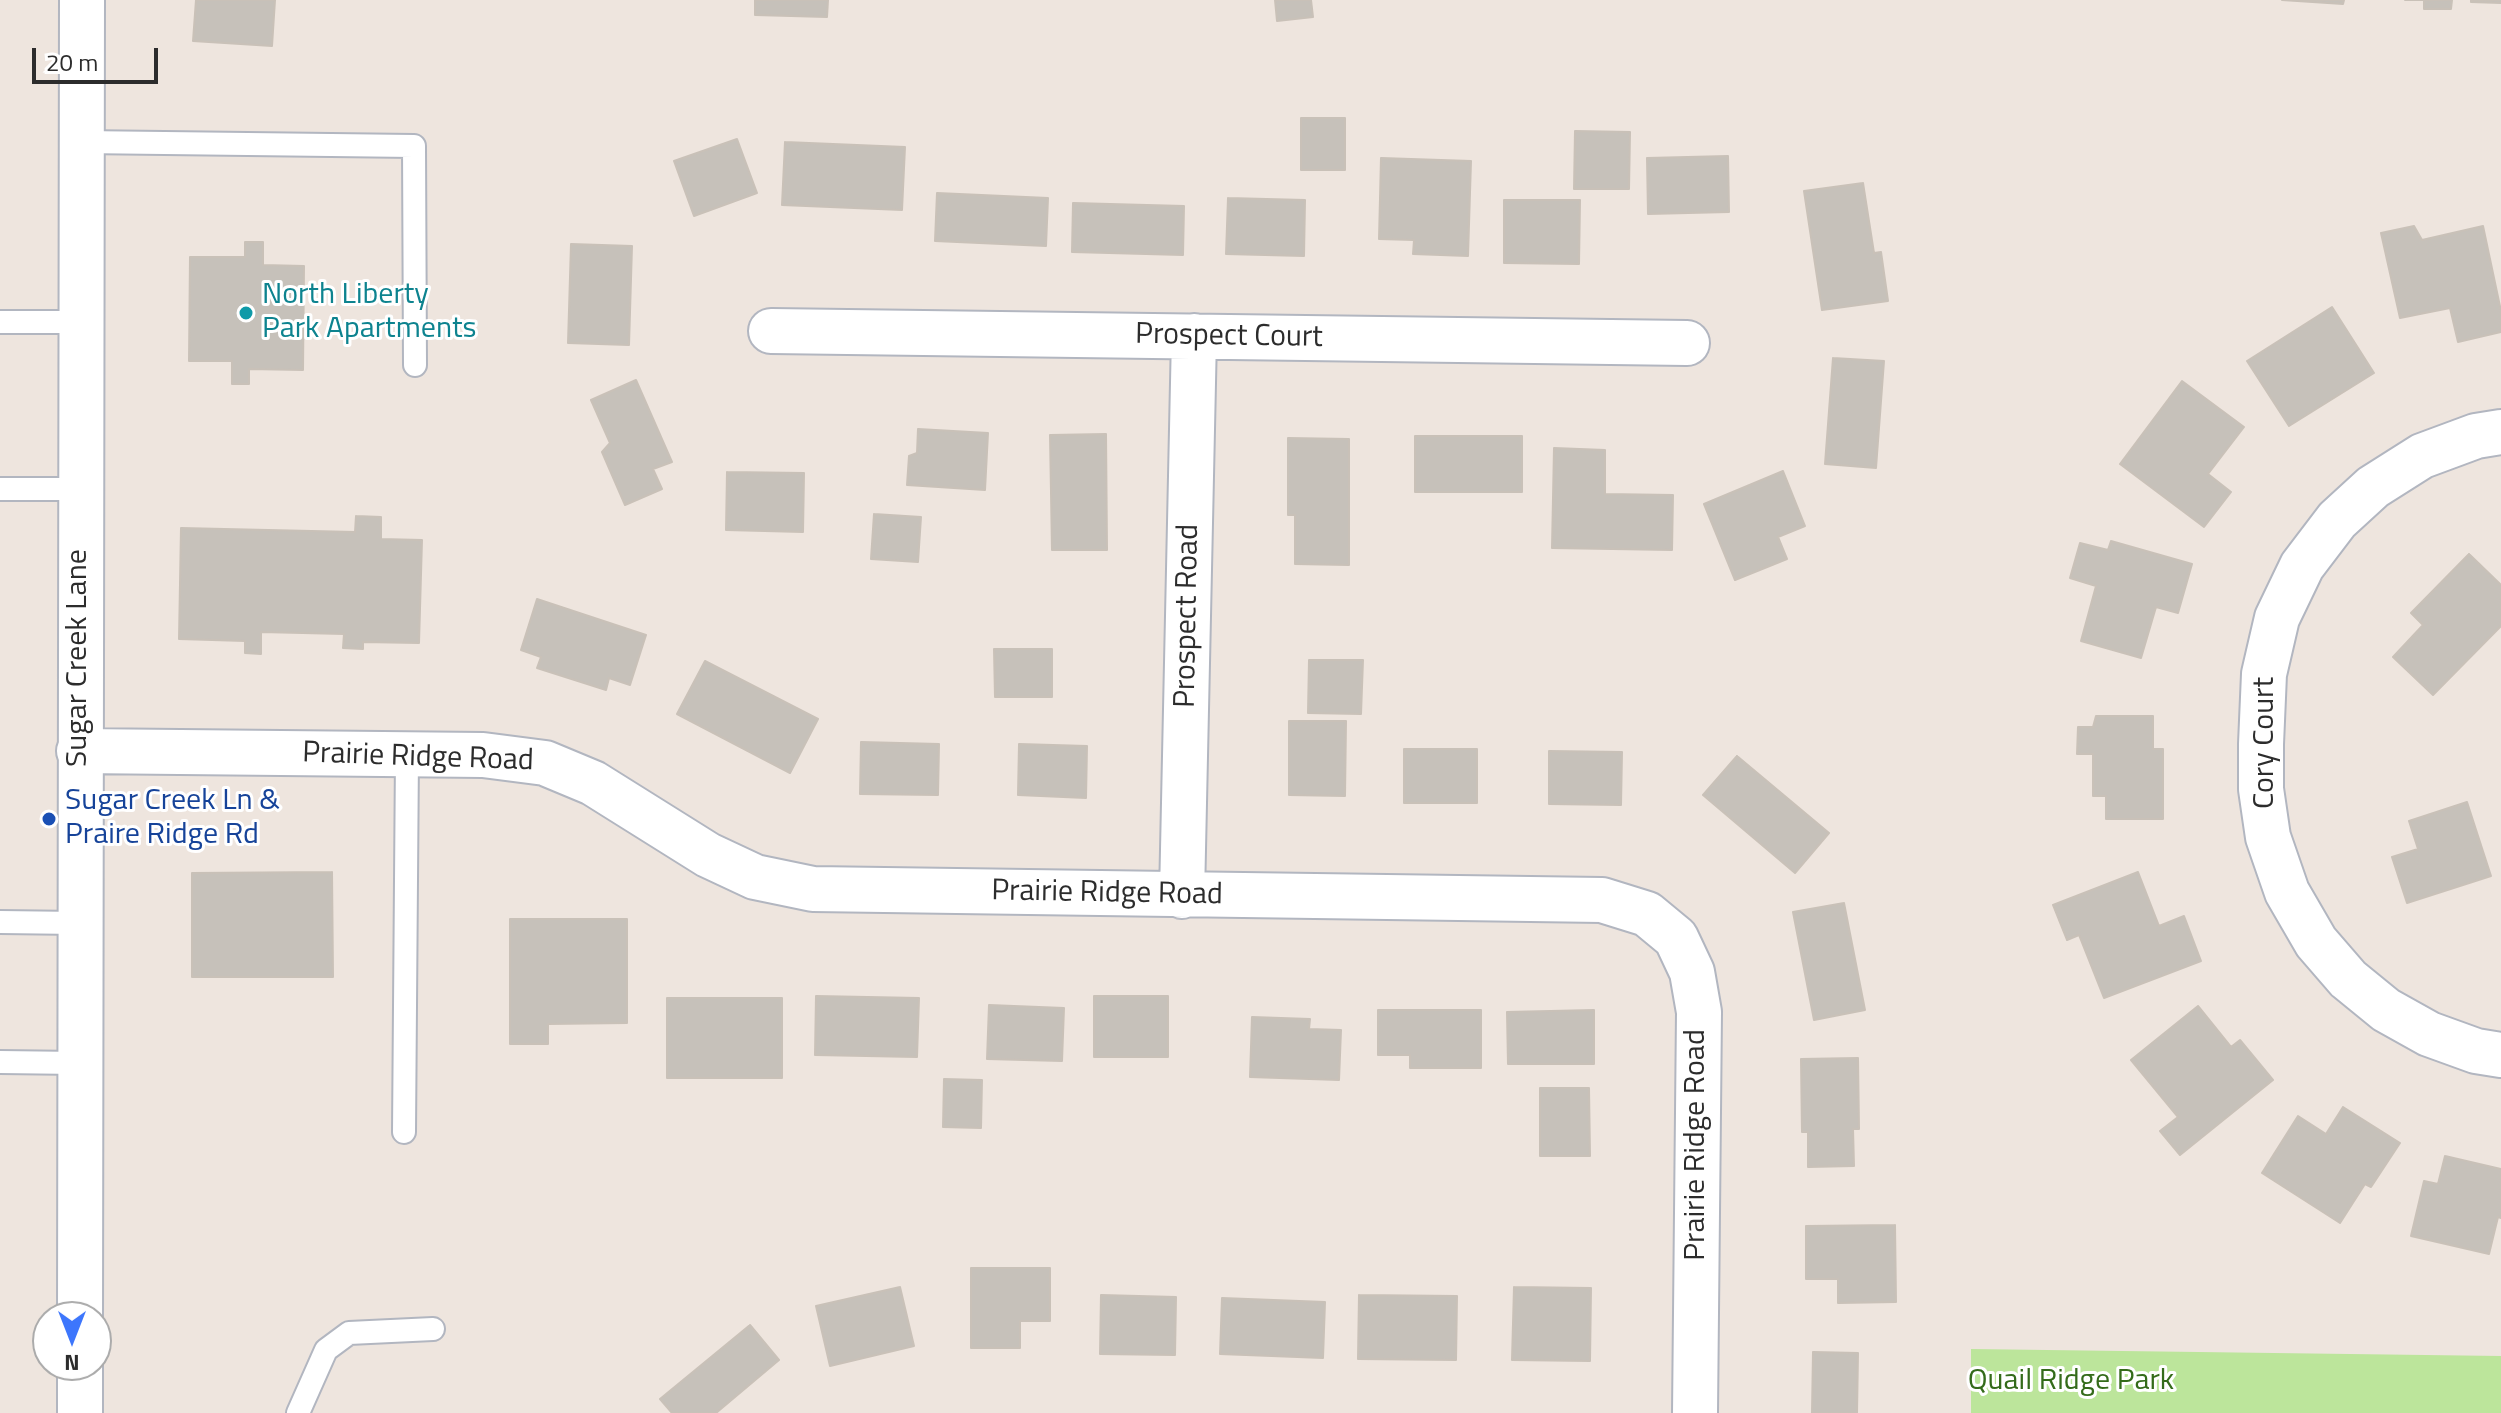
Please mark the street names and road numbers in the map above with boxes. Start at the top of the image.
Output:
street label: Prospect Court [1135,317,1323,357]
street label: Prospect Road [1168,524,1208,708]
street label: Sugar Creek Lane [61,549,97,767]
street label: Cory Court [2248,677,2284,809]
street label: Prairie Ridge Road [302,736,534,780]
street label: Prairie Ridge Road [991,874,1223,914]
street label: Prairie Ridge Road [1679,1029,1715,1261]

